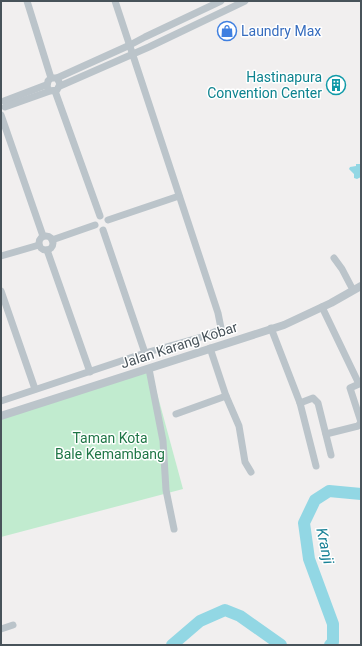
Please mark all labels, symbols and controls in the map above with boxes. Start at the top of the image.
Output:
shop icon: Laundry Max [216,20,238,42]
place label: Laundry Max [241,23,321,39]
place label: Hastinapura Convention Center [207,69,322,101]
building icon: Hastinapura Convention Center [325,74,347,96]
street label: Jalan Karang Kobar [119,318,240,371]
park label: Taman Kota Bale Kemambang [55,430,165,462]
water label: Kranji [312,526,338,566]

